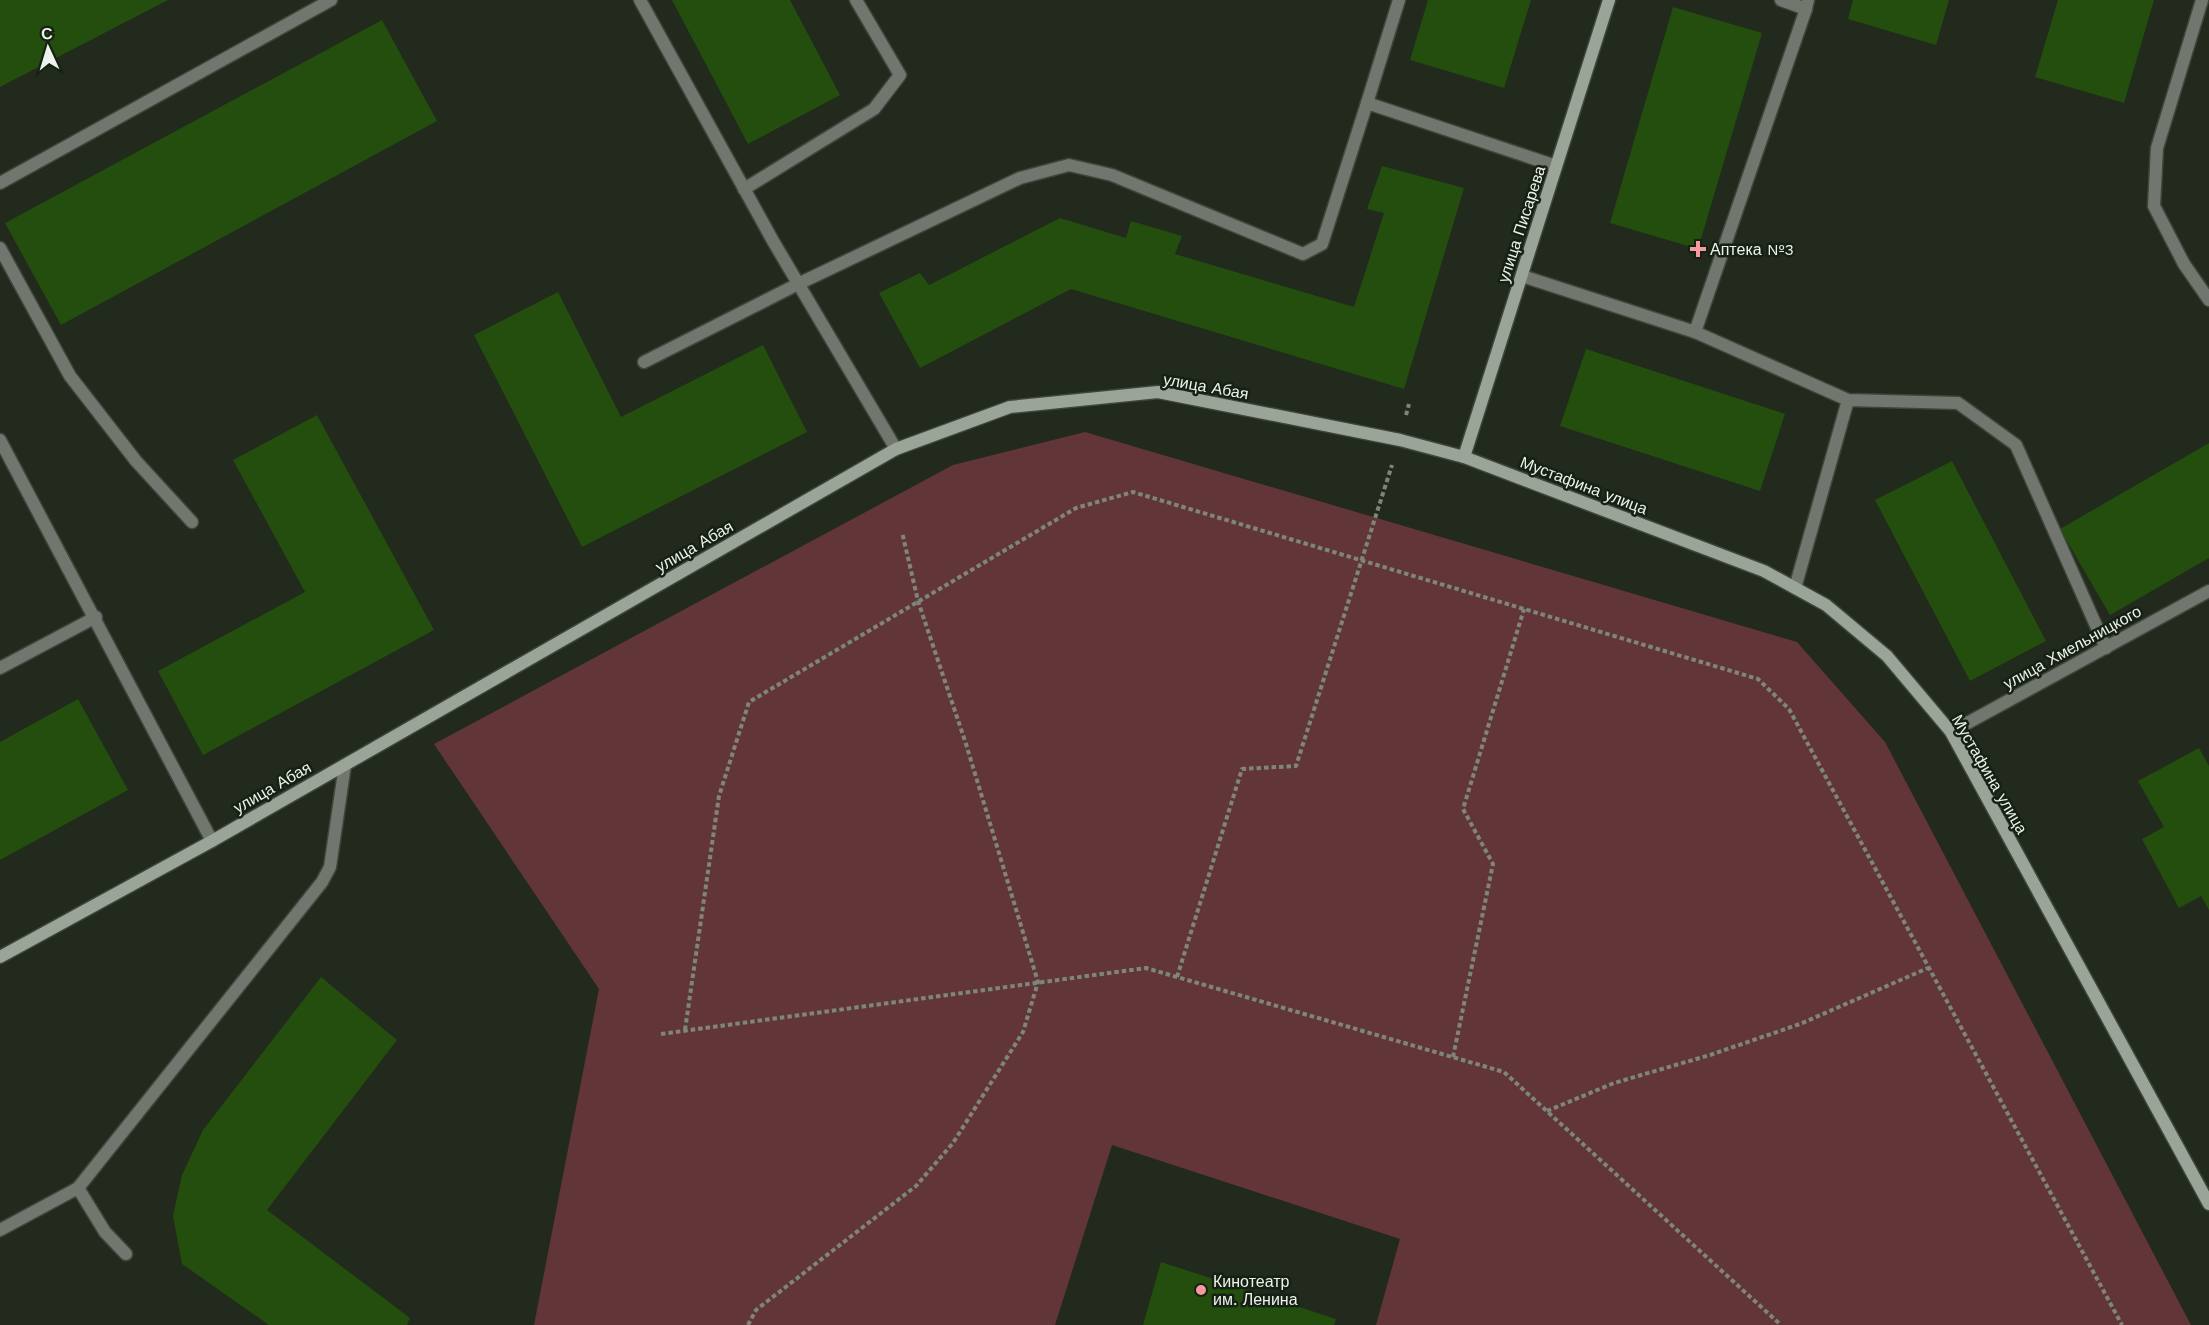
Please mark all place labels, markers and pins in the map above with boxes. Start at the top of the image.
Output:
place label: Аптека №3 [1710,240,1794,259]
marker: Аптека №3 [1691,242,1705,256]
place label: Кинотеатр им. Ленина [1213,1272,1298,1309]
marker: Кинотеатр им. Ленина [1194,1283,1208,1297]

